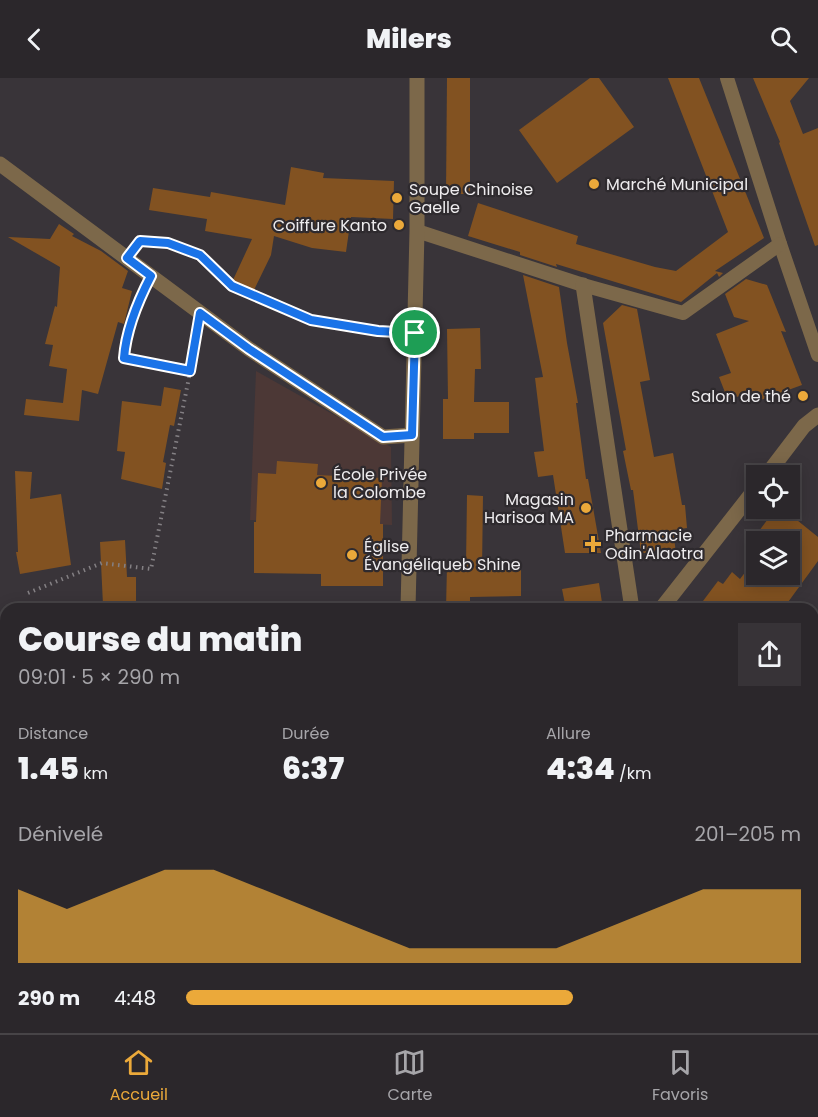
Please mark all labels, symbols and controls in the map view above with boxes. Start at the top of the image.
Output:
text: Milers [366,20,452,57]
icon: back [18,23,51,56]
icon: search [767,23,800,56]
place label: Marché Municipal [606,173,748,196]
marker: Marché Municipal [587,177,601,191]
place label: Soupe Chinoise Gaelle [409,178,533,219]
marker: Soupe Chinoise Gaelle [390,191,404,205]
place label: Coiffure Kanto [273,214,387,237]
marker: Coiffure Kanto [392,218,406,232]
pin [389,307,440,358]
icon: arrive [398,316,431,349]
place label: Salon de thé [691,385,791,408]
marker: Salon de thé [796,389,810,403]
place label: École Privée la Colombe [333,463,427,504]
map controls [746,465,800,585]
button: locate [746,465,800,519]
marker: École Privée la Colombe [314,476,328,490]
place label: Magasin Harisoa MA [484,488,574,529]
marker: Magasin Harisoa MA [579,501,593,515]
place label: Pharmacie Odin'Alaotra [605,524,704,565]
button: layers [746,531,800,585]
place label: Église Évangéliqueb Shine [364,535,521,576]
marker: Pharmacie Odin'Alaotra [586,537,600,551]
marker: Église Évangéliqueb Shine [345,548,359,562]
text: Course du matin [18,616,303,663]
button: share [738,623,801,686]
text: 09:01 · 5 × 290 m [18,663,180,691]
text: Distance [18,722,88,745]
text: Durée [282,722,329,745]
text: Allure [546,722,591,745]
text: 1.45 [18,747,79,790]
text: 6:37 [282,747,344,790]
text: 4:34 [546,747,615,790]
text: km [79,762,108,785]
text: /km [615,762,651,785]
text: Dénivelé [18,820,103,848]
text: 201–205 m [694,820,801,848]
text: 290 m [18,984,80,1012]
text: 4:48 [114,984,156,1012]
tab: Accueil [110,1046,168,1107]
tab: Carte [388,1046,432,1107]
tab: Favoris [652,1046,708,1107]

